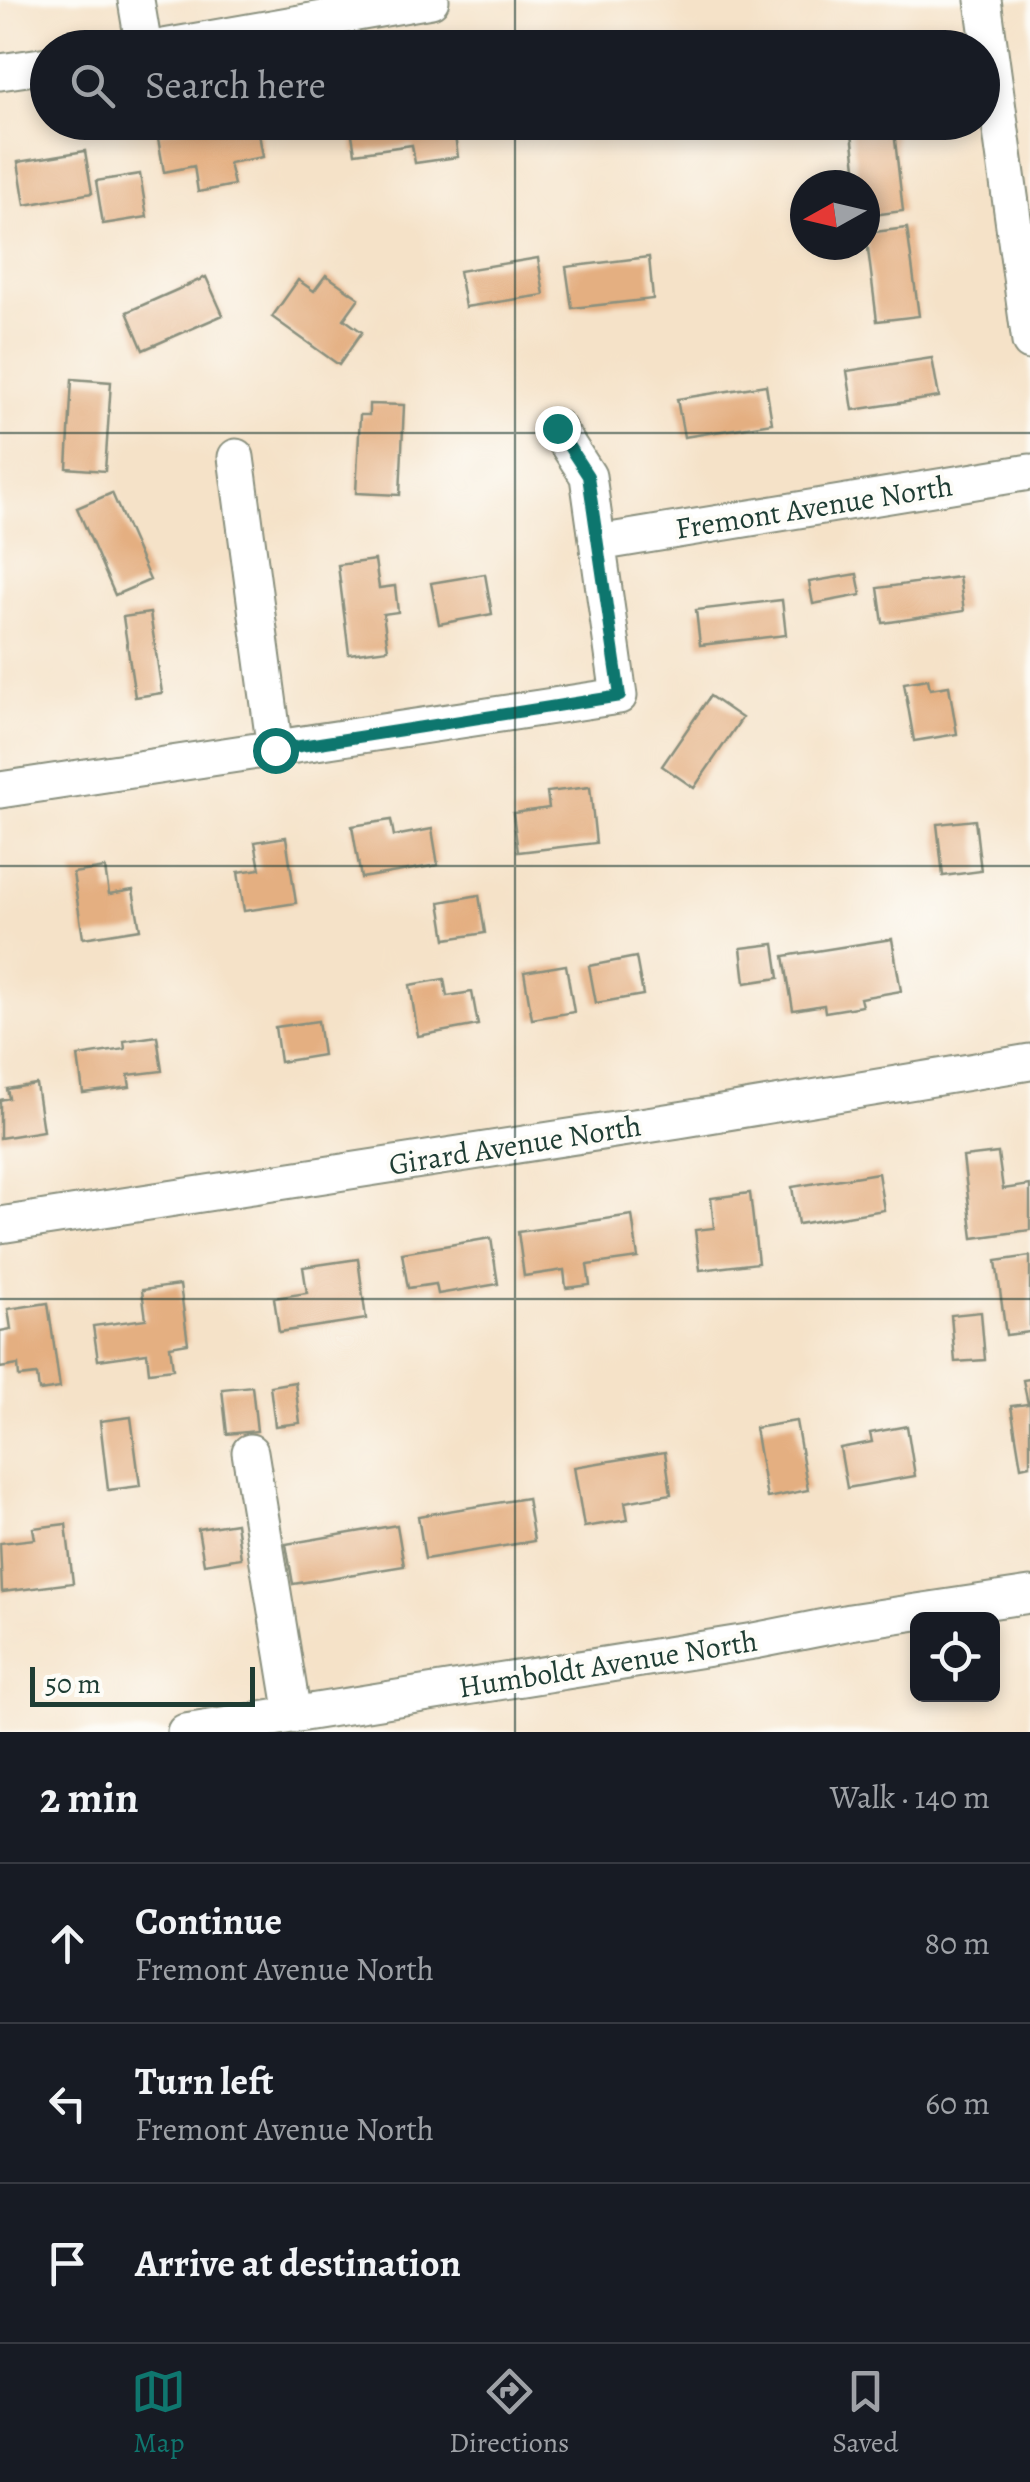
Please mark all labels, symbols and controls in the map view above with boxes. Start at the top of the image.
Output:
search box [30,30,1000,140]
icon: search [65,58,120,113]
text: Search here [145,59,326,111]
north arrow [790,170,880,260]
route end [535,406,581,452]
street label: Fremont Avenue North [673,465,955,549]
route start [253,728,299,774]
street label: Girard Avenue North [386,1105,644,1185]
map controls [910,1612,1000,1702]
button: locate [910,1612,1000,1702]
street label: Humboldt Avenue North [456,1621,760,1707]
scale bar [30,1662,255,1706]
text: 50 m [45,1665,101,1703]
text: 2 min [40,1769,139,1826]
text: Walk · 140 m [830,1775,990,1819]
text: Continue [135,1895,282,1947]
icon: ahead [40,1916,95,1971]
text: 80 m [924,1921,990,1965]
text: Fremont Avenue North [135,1947,434,1991]
text: Turn left [135,2055,274,2107]
icon: left [40,2076,95,2131]
text: 60 m [925,2081,990,2125]
text: Fremont Avenue North [135,2107,434,2151]
icon: arrive [40,2236,95,2291]
text: Arrive at destination [135,2237,461,2289]
tab: Map [131,2364,186,2462]
tab: Directions [449,2364,569,2462]
tab: Saved [832,2364,899,2462]

